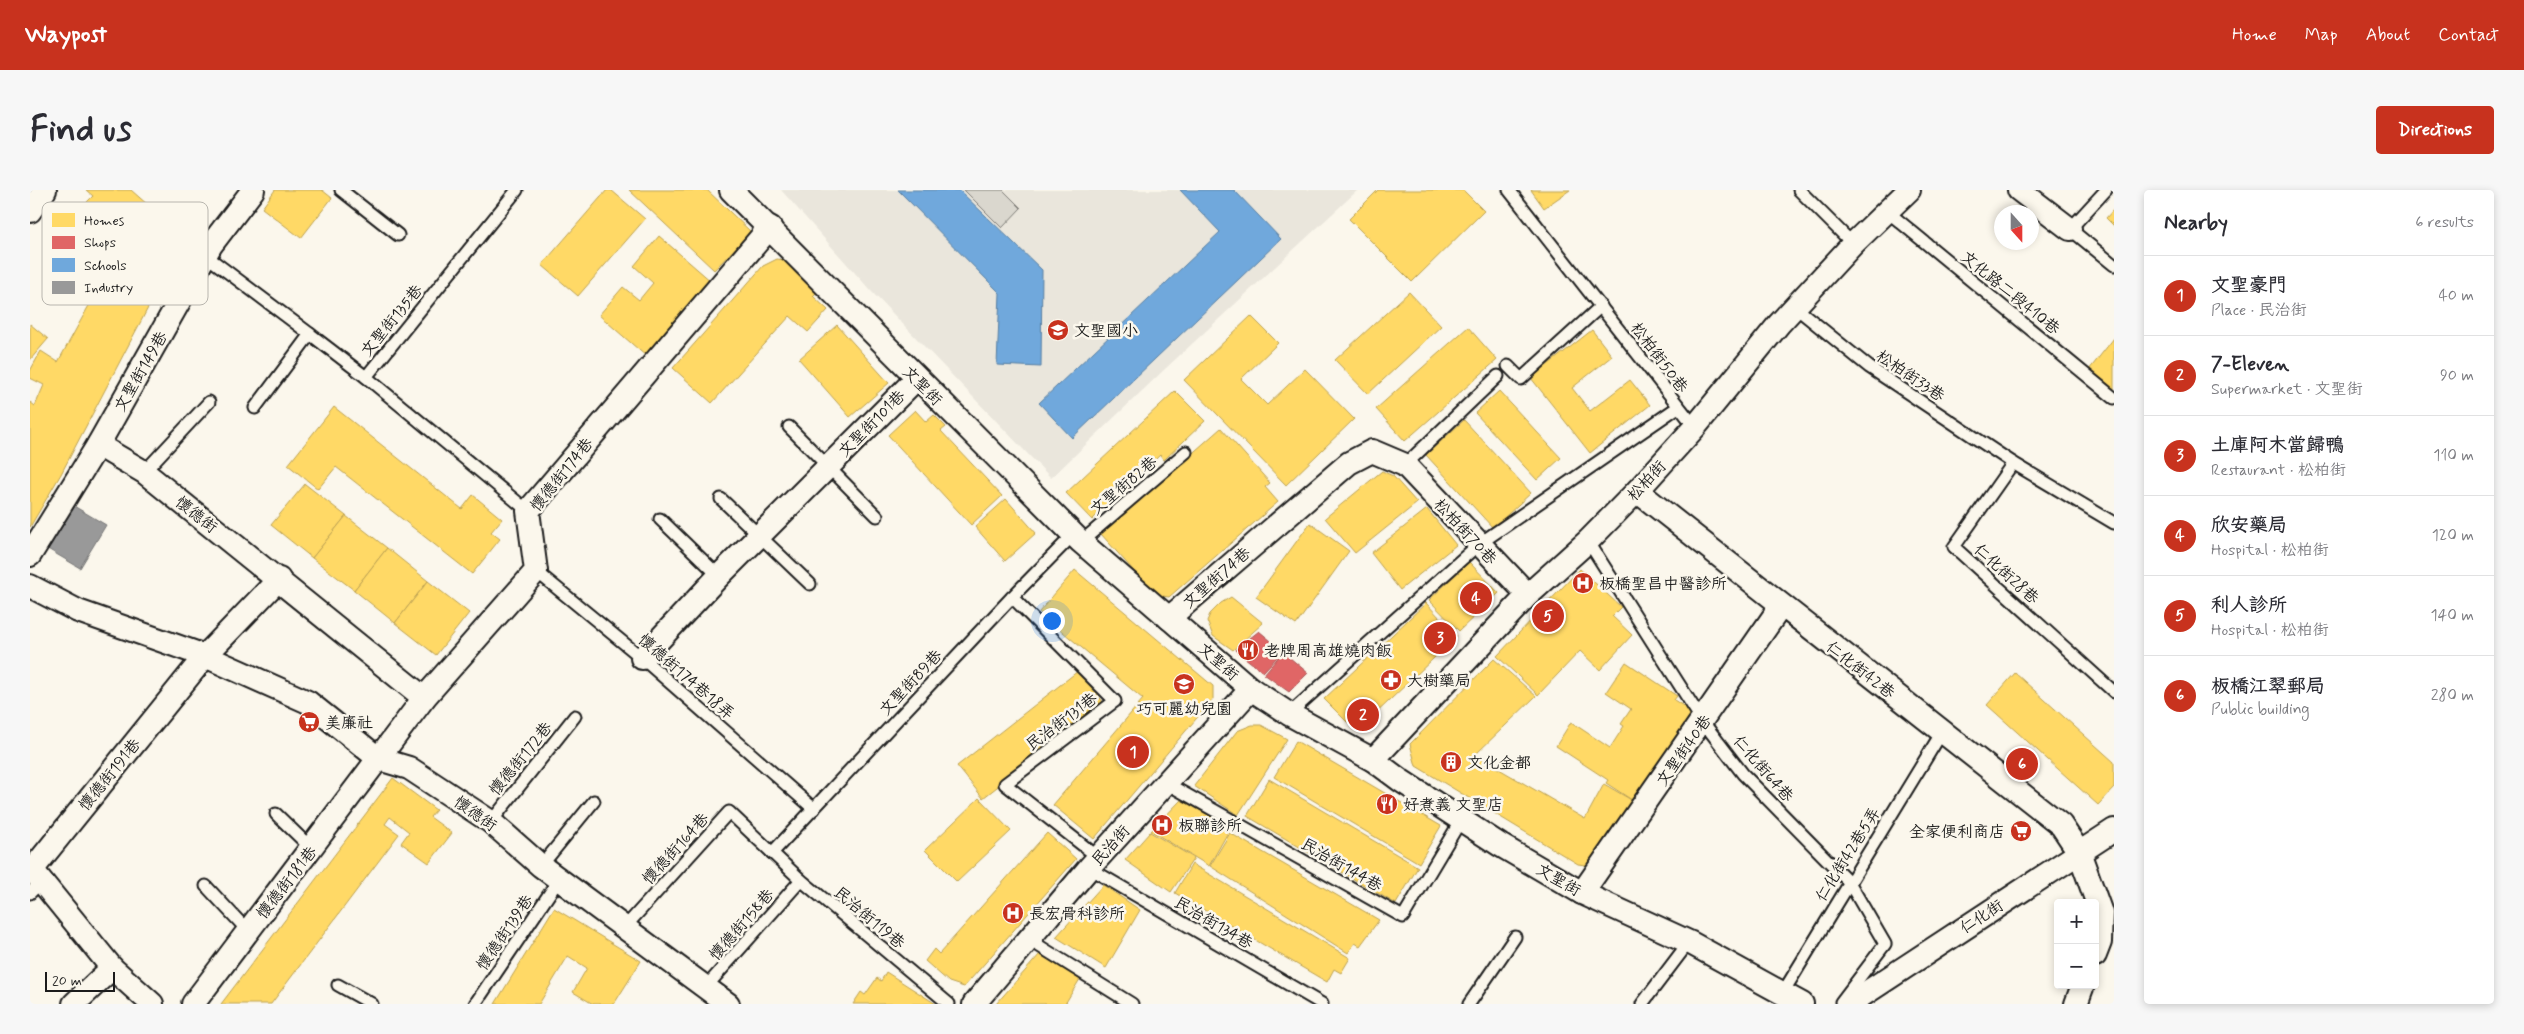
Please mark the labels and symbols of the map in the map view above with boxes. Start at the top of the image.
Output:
legend [42,202,208,305]
north arrow [1994,205,2039,250]
text: Homes [84,212,125,230]
text: Shops [84,234,116,252]
street label: 文化路二段410巷 [1956,247,2064,340]
text: Schools [84,257,127,275]
text: Industry [84,279,133,297]
street label: 文聖街135巷 [357,281,428,361]
school or university icon: 文聖國小 [1046,318,1070,342]
street label: 松柏街50巷 [1626,319,1692,397]
place label: 文聖國小 [1074,321,1138,342]
street label: 文聖街149巷 [110,328,173,416]
street label: 松柏街33巷 [1872,346,1948,407]
street label: 文聖街 [898,362,946,410]
street label: 文聖街101巷 [834,386,910,462]
street label: 懷德街174巷 [526,434,598,516]
street label: 文聖街82巷 [1086,452,1162,520]
street label: 松柏街 [1623,456,1671,506]
street label: 懷德街 [171,492,221,538]
street label: 松柏街70巷 [1429,495,1501,569]
street label: 仁化街28巷 [1969,539,2043,609]
street label: 文聖街74巷 [1179,543,1255,613]
hospital icon: 板橋聖昌中醫診所 [1571,571,1595,595]
place label: 板橋聖昌中醫診所 [1599,574,1727,595]
pin: 4 [1460,579,1492,617]
pin: 5 [1532,597,1564,635]
your location [1039,608,1065,634]
pin: 3 [1424,619,1456,657]
street label: 懷德街174巷18弄 [634,630,738,725]
street label: 仁化街42巷 [1821,637,1899,704]
street label: 文聖街 [1193,638,1243,686]
restaurant icon: 老牌周高雄燒肉飯 [1236,638,1260,662]
place label: 老牌周高雄燒肉飯 [1264,641,1392,662]
street label: 文聖街89巷 [875,646,947,720]
pharmacy icon: 大樹藥局 [1379,668,1403,692]
place label: 大樹藥局 [1407,671,1471,692]
school or university icon: 巧可麗幼兒園 [1172,672,1196,696]
street label: 民治街131巷 [1022,688,1102,756]
pin: 2 [1347,696,1379,734]
place label: 巧可麗幼兒園 [1136,699,1232,720]
supermarket icon: 美廉社 [297,710,321,734]
street label: 文聖街40巷 [1652,711,1716,791]
place label: 美廉社 [325,713,373,734]
street label: 懷德街172巷 [485,718,557,800]
street label: 仁化街64巷 [1728,731,1798,807]
pin: 1 [1117,733,1149,771]
street label: 懷德街191巷 [75,735,146,815]
pin: 6 [2006,745,2038,783]
building icon: 文化金都 [1439,750,1463,774]
place label: 文化金都 [1467,753,1531,774]
street label: 懷德街 [449,792,501,837]
restaurant icon: 好煮義 文聖店 [1375,792,1399,816]
place label: 好煮義 文聖店 [1403,795,1503,816]
street label: 仁化街42巷5弄 [1811,804,1886,906]
street label: 懷德街164巷 [638,809,714,889]
hospital icon: 板聯診所 [1150,813,1174,837]
place label: 板聯診所 [1178,816,1242,837]
supermarket icon: 全家便利商店 [2009,819,2033,843]
street label: 民治街 [1087,821,1135,871]
place label: 全家便利商店 [1909,822,2005,843]
street label: 民治街144巷 [1297,834,1386,897]
street label: 懷德街181巷 [252,843,322,923]
street label: 文聖街 [1532,859,1584,901]
street label: 民治街119巷 [829,882,909,954]
street label: 懷德街158巷 [705,885,779,965]
street label: 懷德街139巷 [472,891,538,975]
street label: 民治街134巷 [1170,892,1256,954]
street label: 仁化街 [1956,895,2008,939]
hospital icon: 長宏骨科診所 [1001,901,1025,925]
place label: 長宏骨科診所 [1029,904,1125,925]
scale bar [45,969,115,992]

